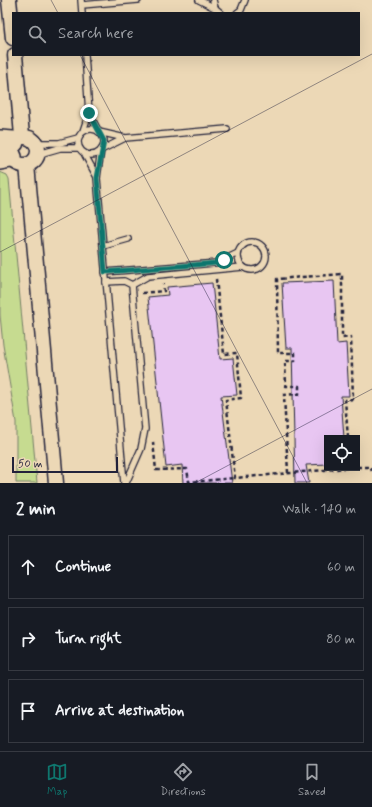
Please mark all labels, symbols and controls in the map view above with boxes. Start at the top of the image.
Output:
search box [12,12,360,56]
icon: search [26,23,48,45]
text: Search here [58,24,134,44]
route end [80,104,98,122]
route start [215,251,233,269]
map controls [324,435,360,471]
button: locate [324,435,360,471]
scale bar [12,455,118,474]
text: 50 m [18,457,43,471]
text: 2 min [16,498,56,520]
text: Walk · 140 m [283,501,356,518]
icon: ahead [17,556,39,578]
text: Continue [55,557,111,577]
text: 60 m [327,559,355,576]
icon: right [17,628,39,650]
text: Turn right [55,629,122,649]
text: 80 m [326,631,355,648]
icon: arrive [17,700,39,722]
text: Arrive at destination [55,701,184,721]
tab: Map [46,761,68,799]
tab: Directions [160,761,206,799]
tab: Saved [298,761,326,799]

